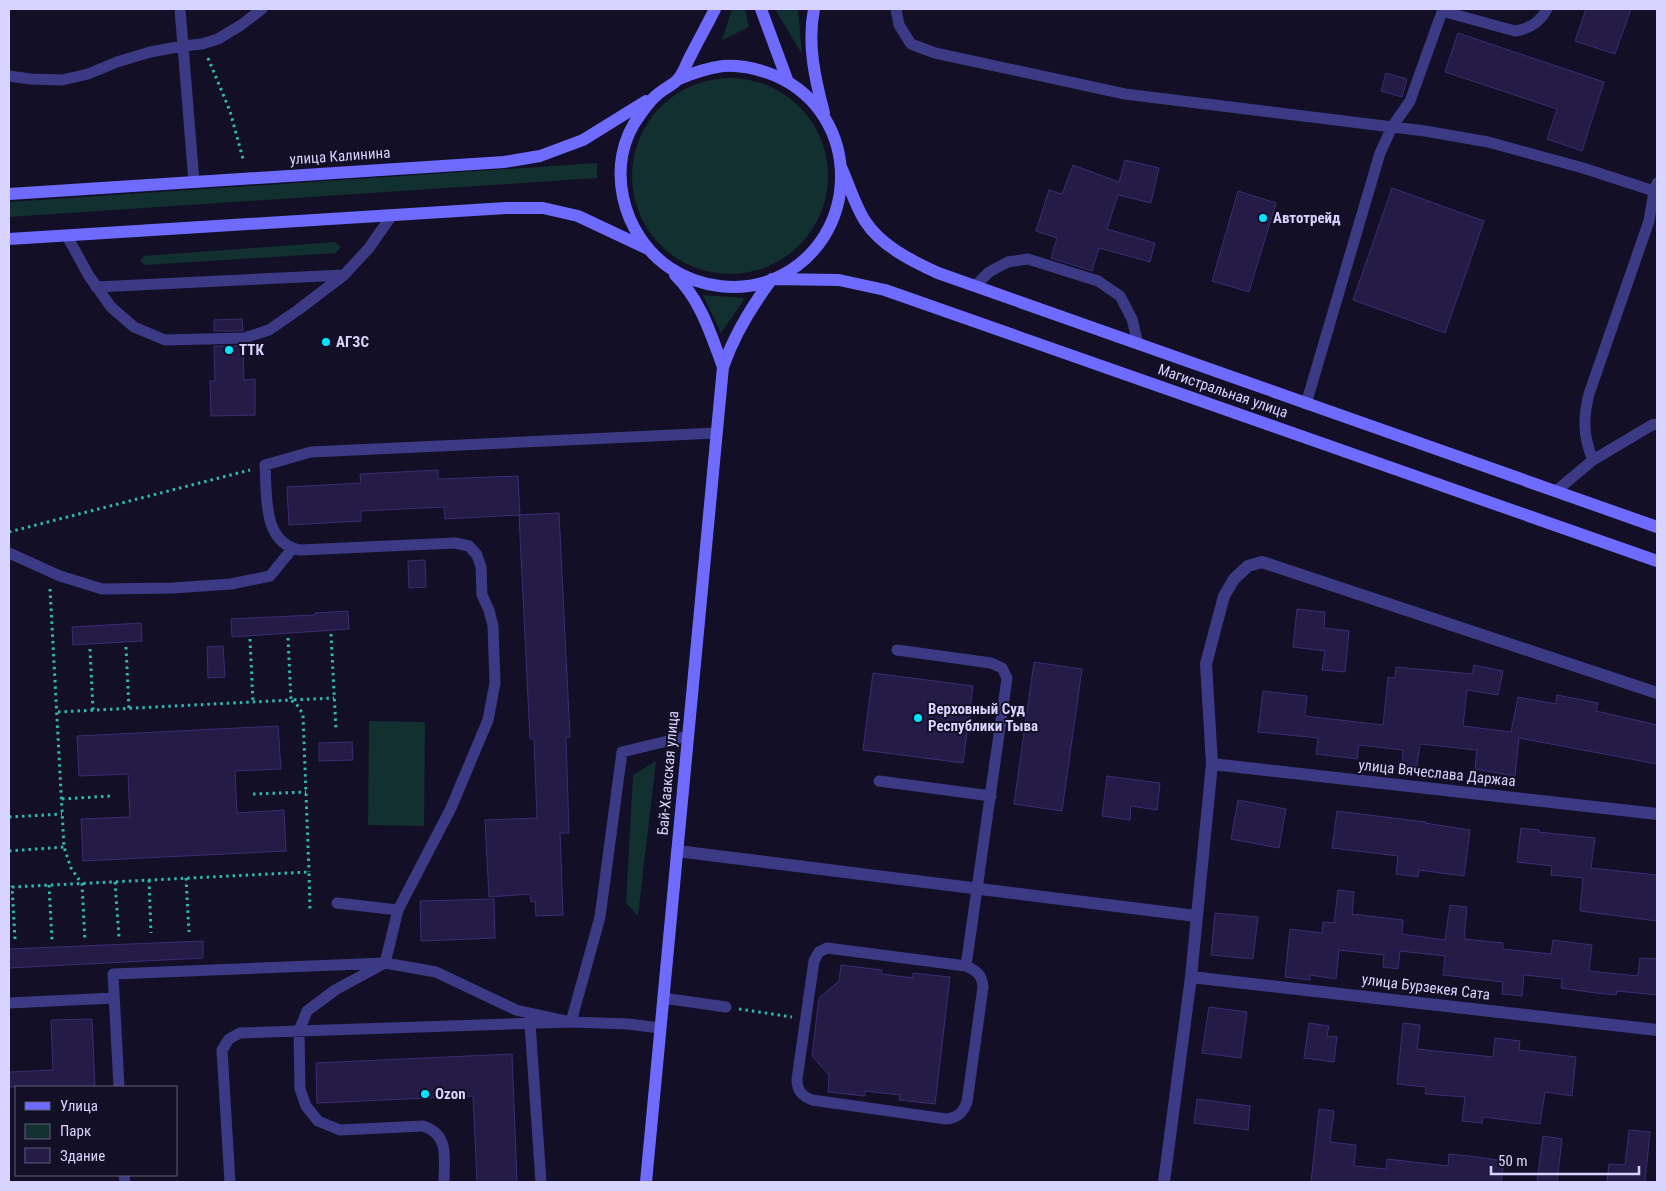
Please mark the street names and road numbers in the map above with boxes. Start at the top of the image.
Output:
street label: улица Калинина [289,144,391,168]
street label: Магистральная улица [1156,360,1290,422]
street label: Бай-Хаакская улица [654,710,682,836]
street label: улица Вячеслава Даржаа [1357,756,1517,790]
street label: улица Бурзекея Сата [1361,970,1491,1004]

